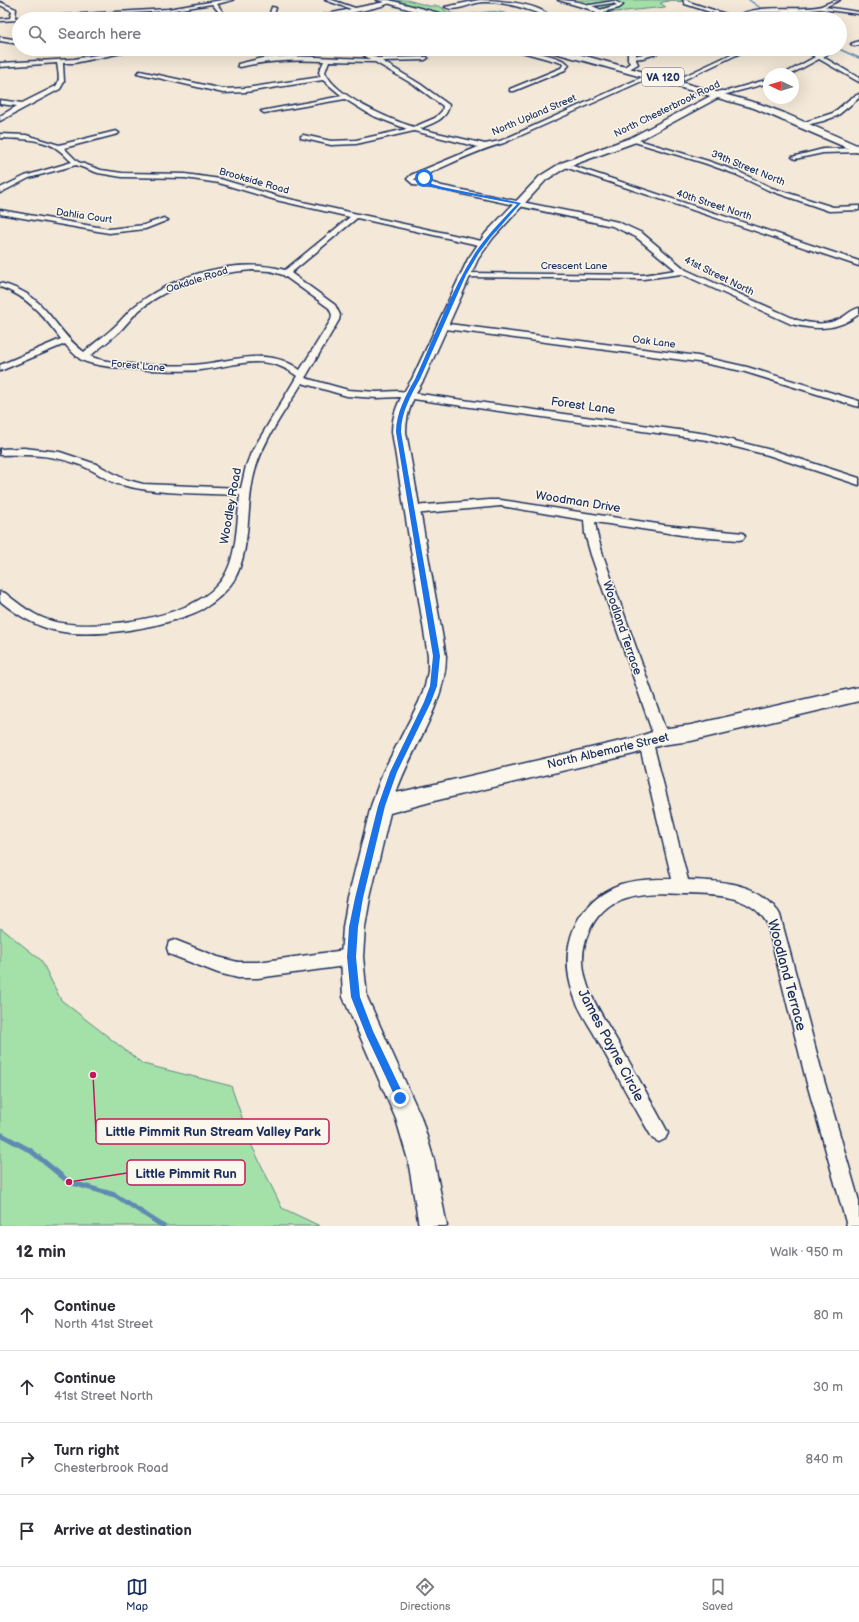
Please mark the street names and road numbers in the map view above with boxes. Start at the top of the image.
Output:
road number: VA 120 [642,68,684,86]
street label: North Chesterbrook Road [612,78,722,140]
street label: North Upland Street [490,92,578,138]
street label: 39th Street North [709,148,787,188]
street label: Brookside Road [218,165,291,197]
street label: 40th Street North [675,187,754,223]
street label: Dahlia Court [55,206,113,226]
street label: 41st Street North [682,254,756,298]
street label: Crescent Lane [541,260,607,272]
street label: Oakdale Road [165,264,230,296]
street label: Oak Lane [632,333,676,351]
street label: Forest Lane [111,358,166,374]
street label: Forest Lane [550,394,616,418]
street label: Woodley Road [217,467,245,545]
street label: Woodman Drive [534,488,622,516]
street label: Woodland Terrace [599,579,645,677]
street label: North Albemarle Street [546,730,671,772]
street label: Woodland Terrace [764,917,810,1033]
street label: James Payne Circle [574,986,648,1104]

